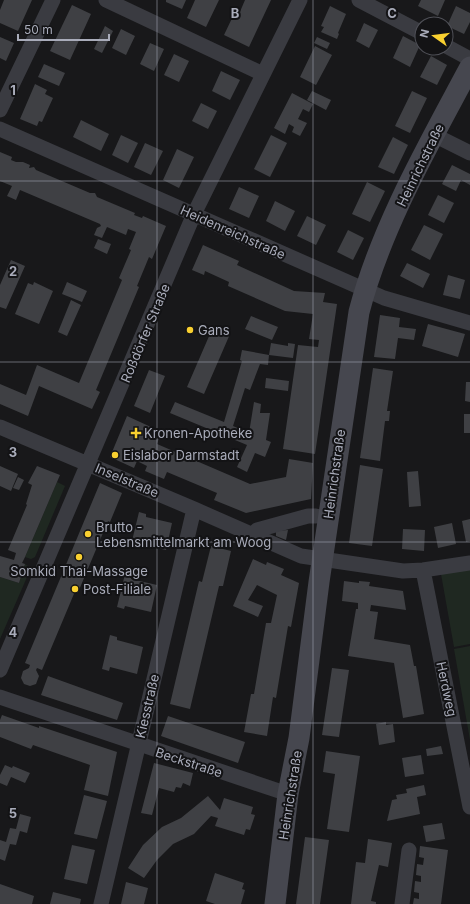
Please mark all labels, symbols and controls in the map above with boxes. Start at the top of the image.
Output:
text: B [231,5,240,21]
text: C [387,5,397,21]
scale bar [18,16,109,42]
north arrow [414,16,454,56]
text: 50 m [24,22,53,37]
text: N [416,28,432,39]
text: 1 [10,82,16,98]
street label: Heinrichstraße [393,121,447,209]
street label: Heidenreichstraße [178,202,288,262]
text: 2 [9,263,17,279]
street label: Roßdörfer Straße [117,281,173,385]
place label: Gans [198,322,230,338]
marker: Gans [185,325,195,335]
place label: Kronen-Apotheke [144,425,252,441]
marker: Kronen-Apotheke [131,428,141,438]
street label: Heinrichstraße [320,428,348,520]
text: 3 [9,444,17,460]
place label: Eislabor Darmstadt [123,447,240,463]
marker: Eislabor Darmstadt [110,450,120,460]
street label: Inselstraße [93,459,161,501]
place label: Brutto - Lebensmittelmarkt am Woog [96,519,271,550]
marker: Brutto - Lebensmittelmarkt am Woog [83,529,93,539]
marker: Somkid Thai-Massage [74,552,84,562]
place label: Somkid Thai-Massage [10,563,148,579]
place label: Post-Filiale [83,581,151,597]
marker: Post-Filiale [70,584,80,594]
text: 4 [9,624,18,640]
street label: Herdweg [433,660,461,718]
street label: Kiesstraße [132,672,162,740]
street label: Beckstraße [153,744,225,780]
street label: Heinrichstraße [275,749,305,841]
text: 5 [9,805,17,821]

